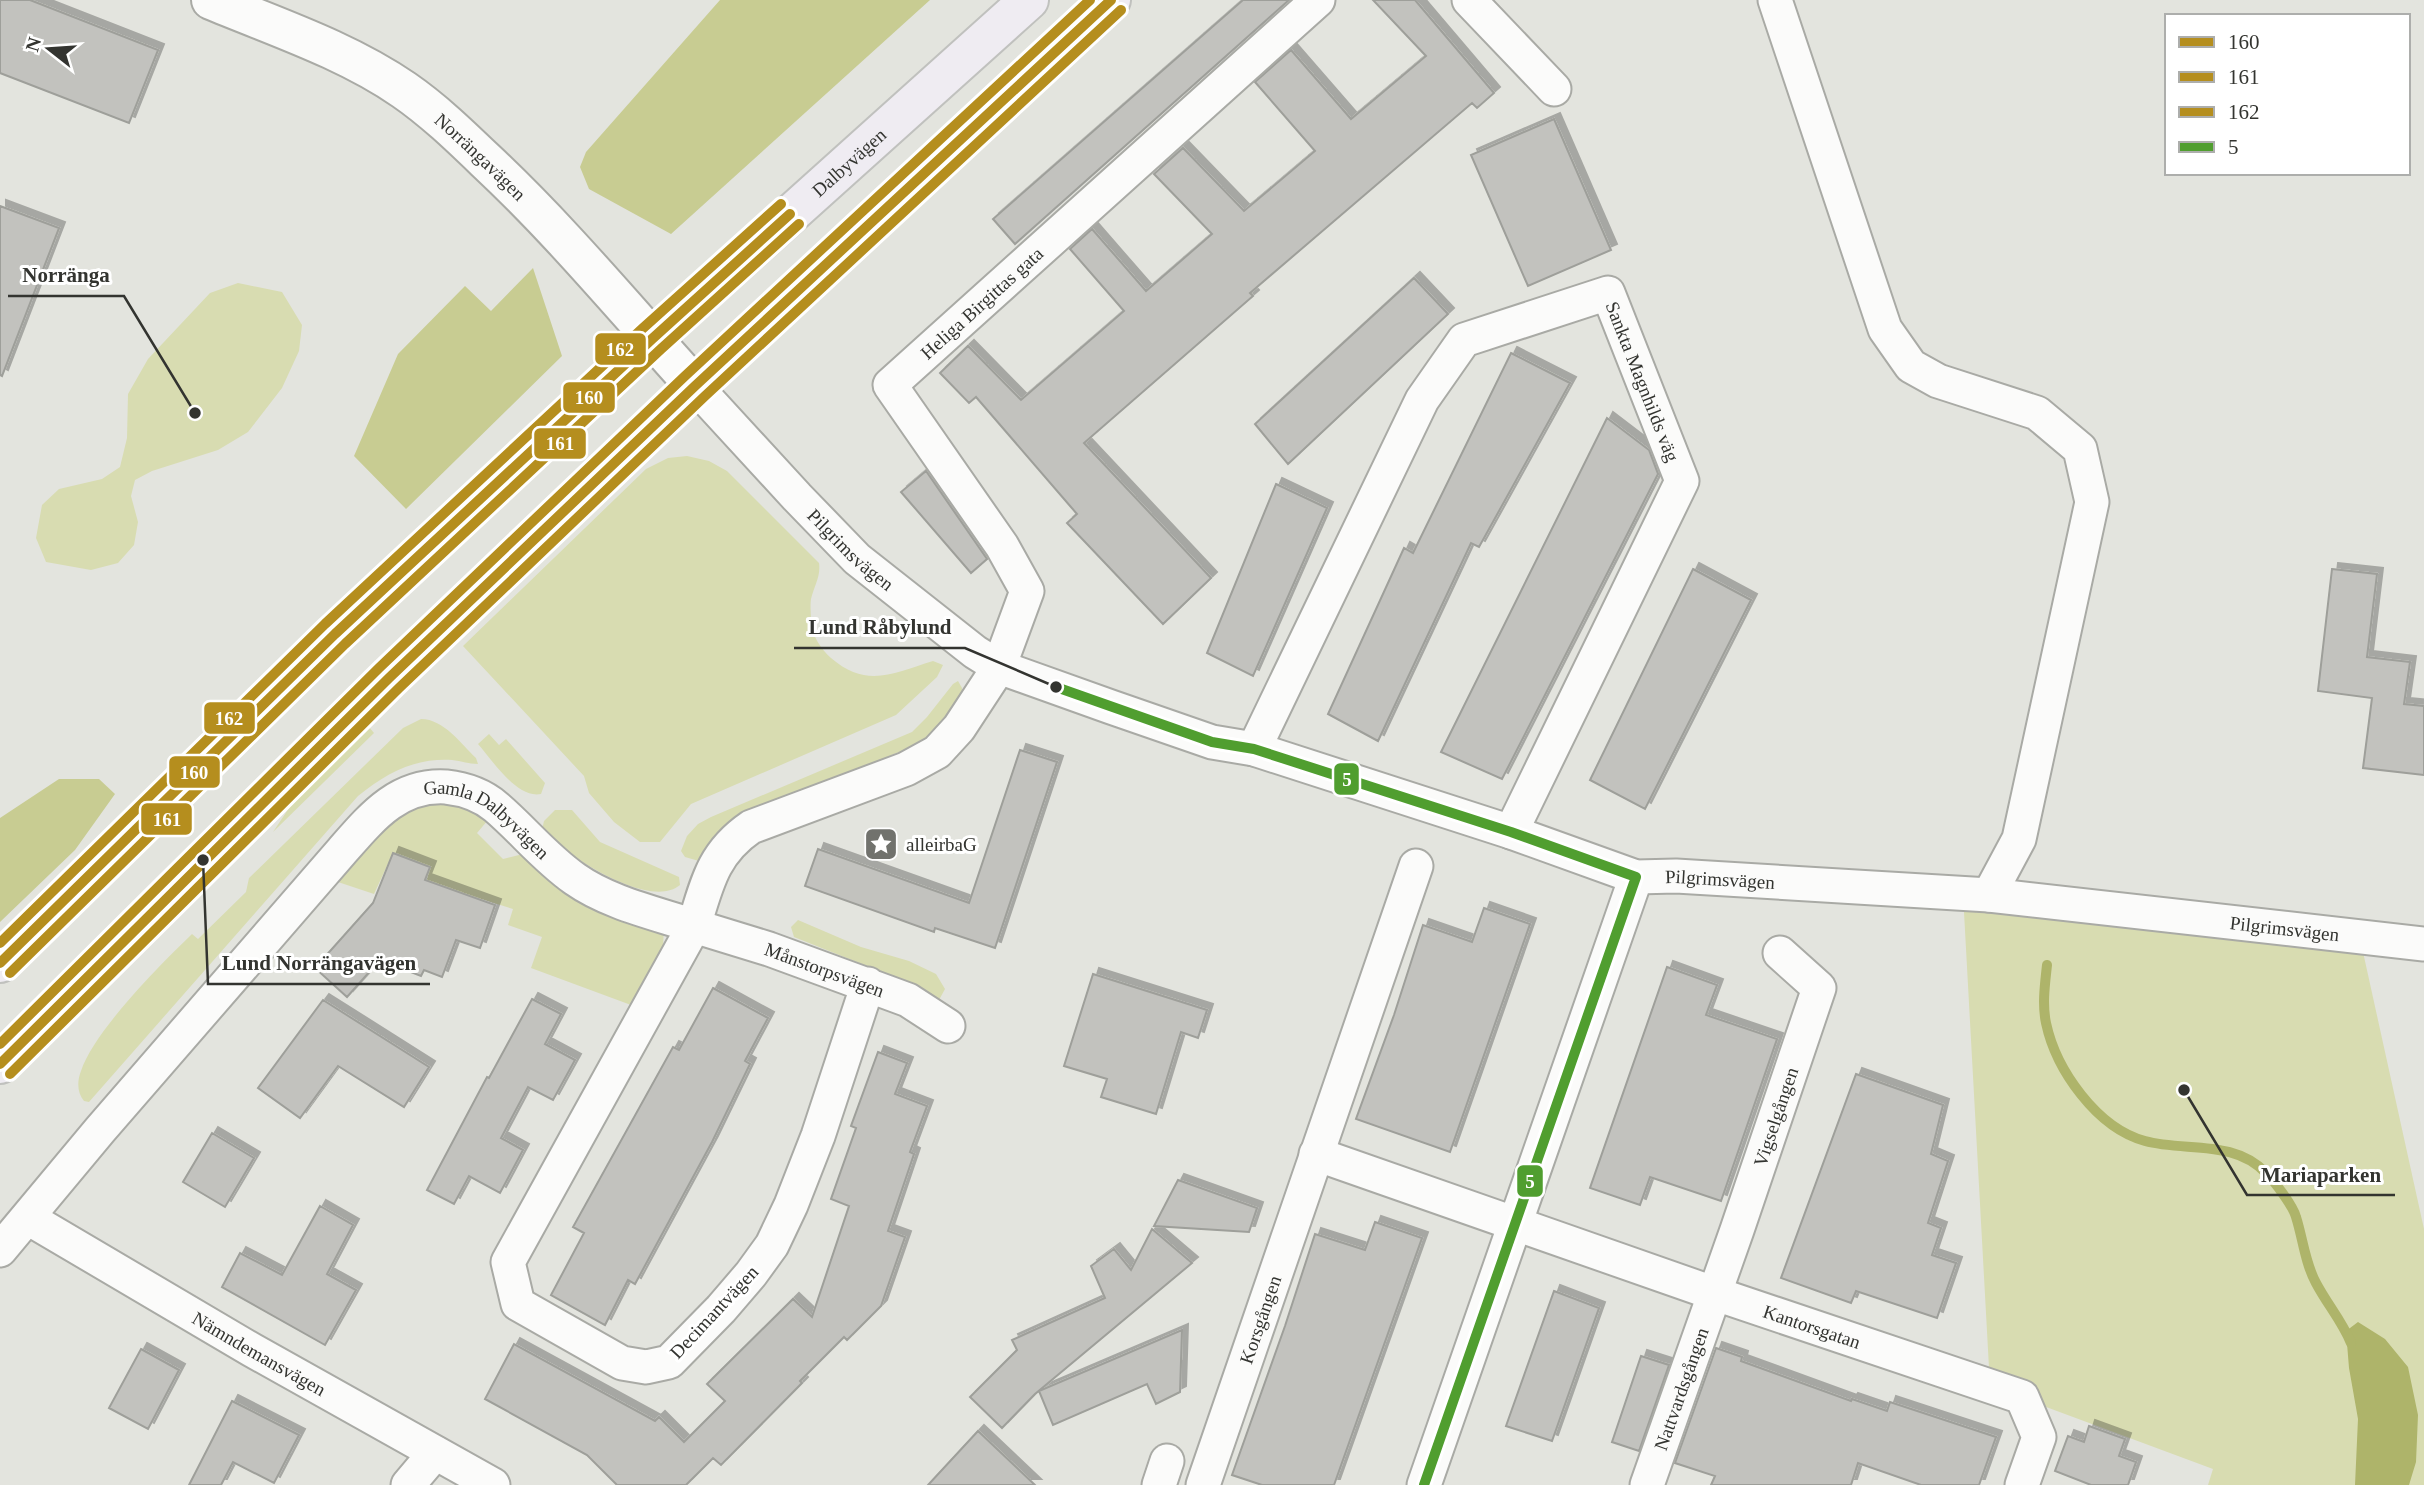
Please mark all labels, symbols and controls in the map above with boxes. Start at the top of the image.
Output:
north arrow [14,14,84,84]
legend [2165,14,2410,175]
text: 160 [2228,30,2260,54]
text: N [21,34,45,54]
text: 161 [2228,65,2260,89]
text: 162 [2228,100,2260,124]
street label: Norrängavägen [431,108,531,205]
street label: Dalbyvägen [807,123,890,201]
text: 5 [2228,135,2239,159]
street label: Heliga Birgittas gata [916,242,1047,363]
callout: Norränga [8,254,124,296]
text: Norränga [22,263,110,287]
street label: Sankta Magnhilds väg [1602,298,1684,465]
line badge: 162 [594,332,647,366]
text: 162 [606,339,634,360]
line badge: 160 [562,381,616,414]
text: 160 [575,387,603,408]
line badge: 161 [533,427,587,460]
text: 161 [546,433,574,454]
street label: Pilgrimsvägen [804,504,898,595]
callout: Lund Råbylund [794,606,965,648]
text: Lund Råbylund [808,615,952,639]
line badge: 162 [203,701,256,735]
text: 162 [215,708,243,729]
line badge: 160 [168,755,221,789]
text: 160 [180,762,208,783]
line badge: 5 [1333,762,1360,796]
text: 5 [1342,769,1352,790]
street label: Gamla Dalbyvägen [422,776,554,864]
line badge: 161 [140,802,193,836]
text: 161 [153,809,181,830]
place icon: alleirbaG [862,825,900,863]
place label: alleirbaG [906,834,977,855]
street label: Pilgrimsvägen [1665,866,1776,893]
street label: Pilgrimsvägen [2229,912,2341,945]
street label: Månstorpsvägen [762,938,888,1001]
callout: Lund Norrängavägen [208,942,430,984]
text: Lund Norrängavägen [222,951,416,975]
street label: Vigselgången [1749,1064,1802,1169]
callout: Mariaparken [2247,1153,2395,1195]
text: Mariaparken [2261,1163,2381,1187]
line badge: 5 [1516,1164,1544,1198]
text: 5 [1525,1171,1535,1192]
street label: Decimantvägen [666,1261,763,1363]
street label: Korsgången [1235,1272,1285,1366]
street label: Kantorsgatan [1761,1300,1864,1353]
street label: Nämndemansvägen [189,1307,330,1400]
street label: Nattvardsgången [1650,1324,1712,1453]

